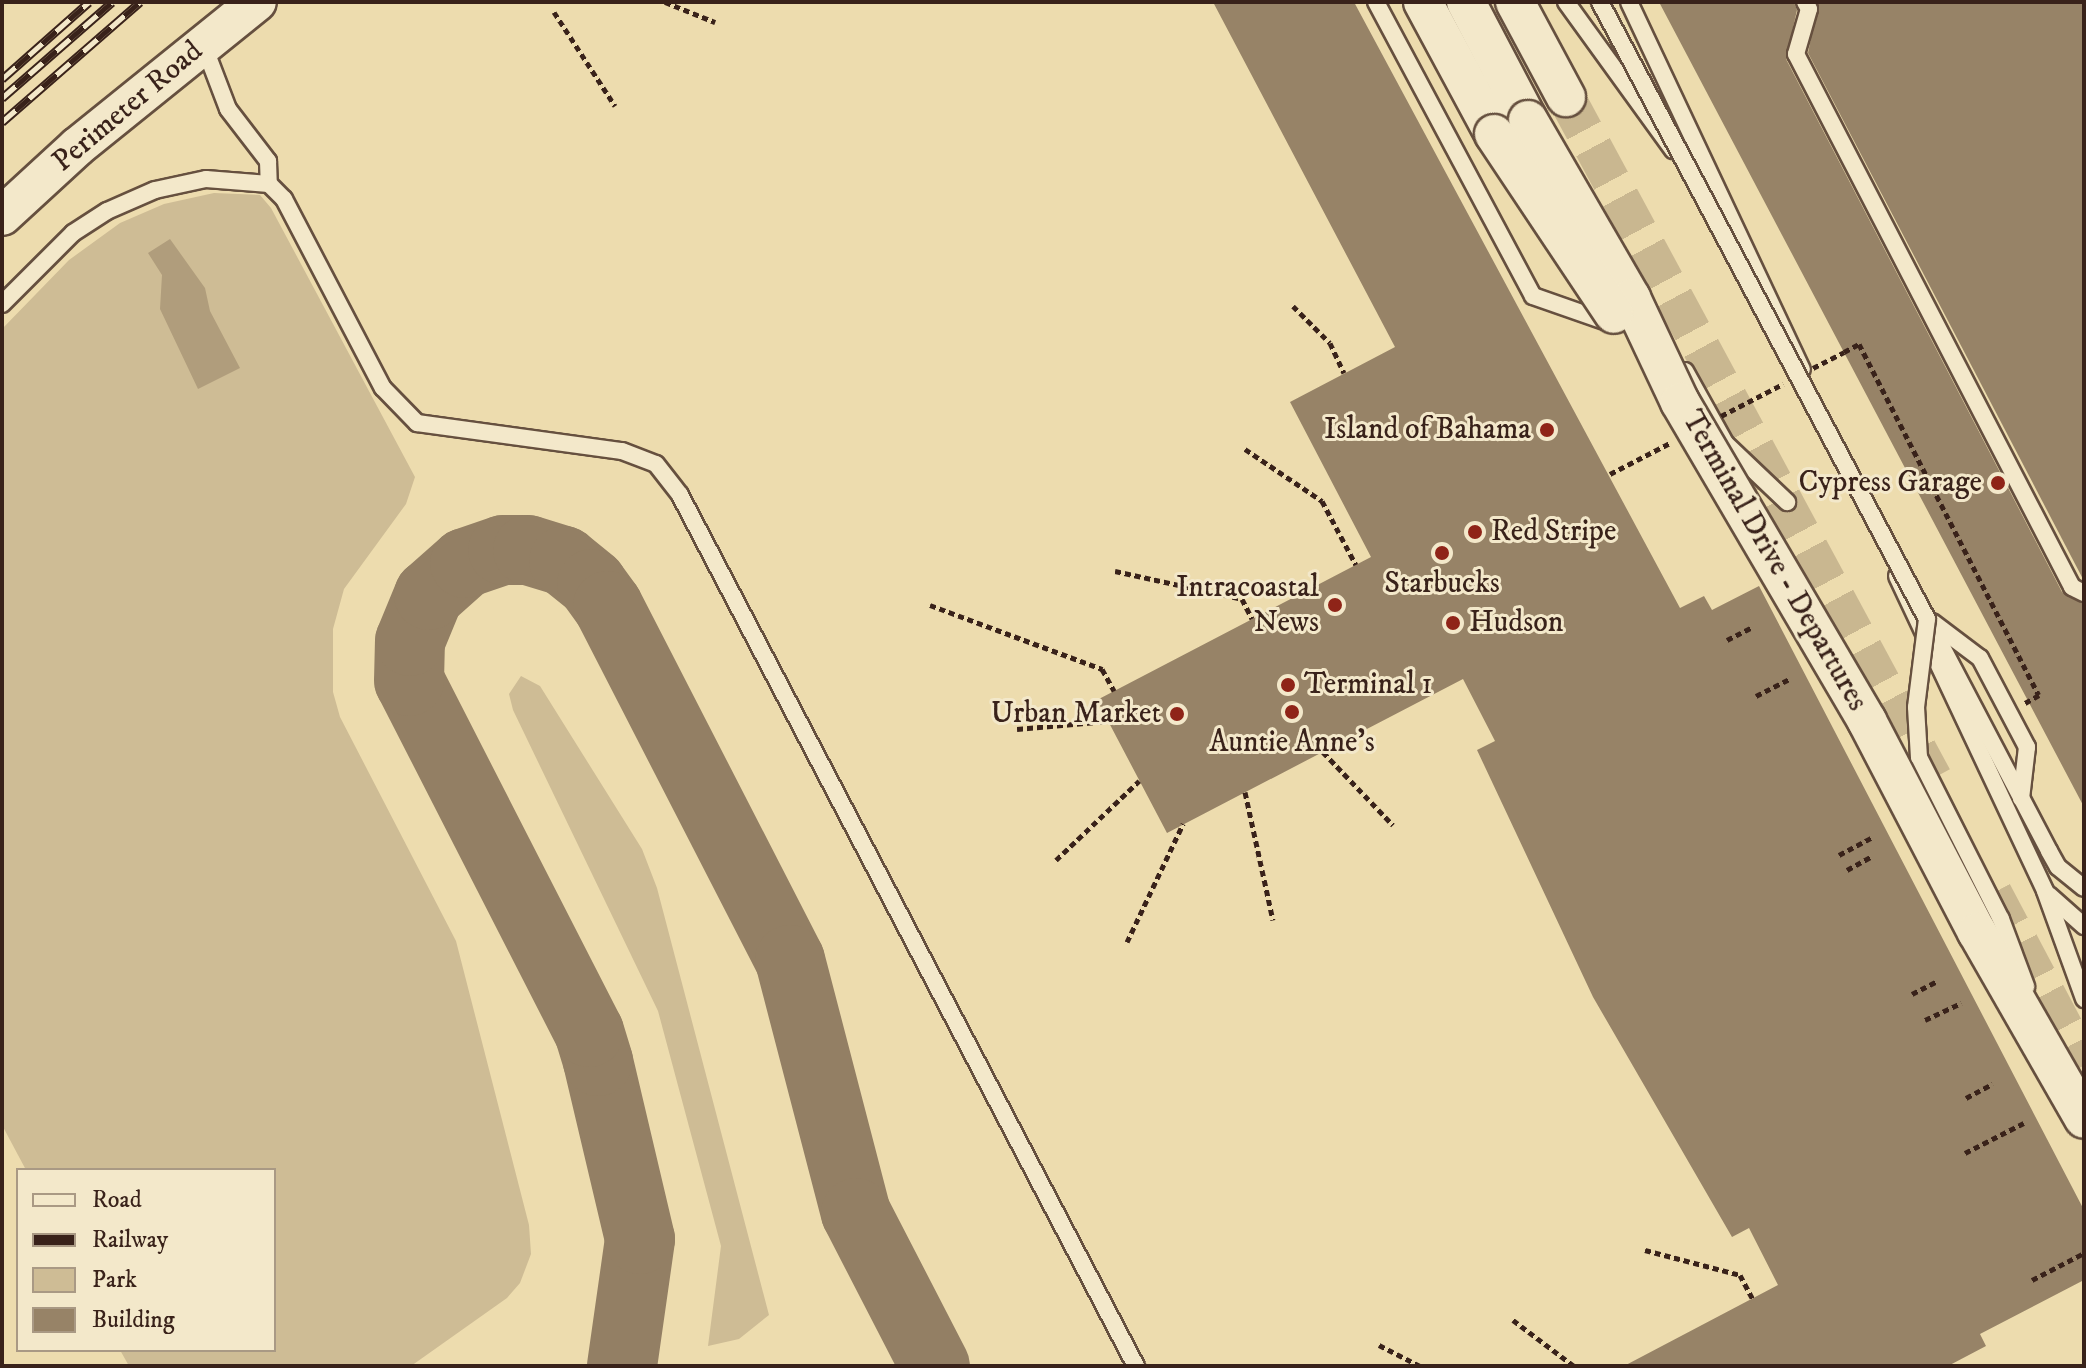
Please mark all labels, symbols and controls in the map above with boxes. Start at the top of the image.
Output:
street label: Perimeter Road [46,34,210,180]
street label: Terminal Drive - Departures [1673,404,1875,718]
place label: Island of Bahama [1324,412,1531,448]
marker: Island of Bahama [1538,421,1556,439]
place label: Cypress Garage [1798,465,1982,501]
marker: Cypress Garage [1989,474,2007,492]
place label: Red Stripe [1491,514,1616,550]
marker: Red Stripe [1466,523,1484,541]
marker: Starbucks [1433,544,1451,562]
place label: Starbucks [1384,566,1500,602]
place label: Intracoastal News [1176,570,1319,640]
marker: Intracoastal News [1326,596,1344,614]
place label: Hudson [1469,605,1563,641]
marker: Hudson [1444,614,1462,632]
place label: Terminal 1 [1304,667,1432,703]
marker: Terminal 1 [1279,676,1297,694]
place label: Urban Market [991,696,1161,732]
marker: Auntie Anne's [1283,703,1301,721]
marker: Urban Market [1168,705,1186,723]
place label: Auntie Anne's [1209,725,1375,761]
legend [16,1168,276,1352]
text: Road [92,1185,142,1215]
text: Railway [92,1225,168,1255]
text: Park [92,1265,137,1295]
text: Building [92,1305,175,1335]

